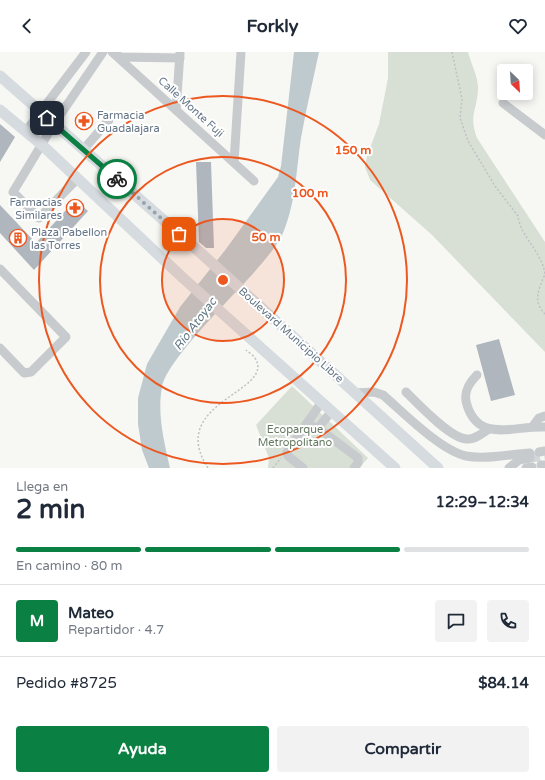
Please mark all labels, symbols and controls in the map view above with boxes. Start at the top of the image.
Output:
icon: back [16,15,38,37]
text: Forkly [246,15,299,37]
icon: heart [507,15,529,37]
north arrow [497,64,533,100]
map controls [497,64,533,100]
street label: Calle Monte Fuji [155,74,227,140]
pin [30,101,64,135]
icon: home [36,107,58,129]
place label: Farmacia Guadalajara [97,109,160,135]
pharmacy icon: Farmacia Guadalajara [74,111,94,131]
text: 150 m [335,143,371,157]
courier [97,159,137,199]
icon: bike [106,168,128,190]
text: 100 m [292,186,328,200]
place label: Farmacias Similares [9,196,62,222]
pharmacy icon: Farmacias Similares [65,198,85,218]
pin [162,217,196,251]
icon: bag [168,223,190,245]
place label: Plaza Pabellon las Torres [31,226,107,252]
building icon: Plaza Pabellon las Torres [8,228,28,248]
text: 50 m [251,230,281,244]
centre of rings [216,273,230,287]
street label: Boulevard Municipio Libre [236,285,346,385]
water label: Río Atoyac [171,294,220,353]
park label: Ecoparque Metropolitano [258,423,333,449]
text: Llega en [16,479,68,495]
text: 12:29–12:34 [436,493,529,511]
text: 2 min [16,494,85,525]
text: En camino · 80 m [16,558,123,574]
button: chat [435,600,477,642]
button: phone [487,600,529,642]
text: Mateo [68,604,114,622]
text: M [30,612,44,630]
text: Repartidor · 4.7 [68,622,164,638]
text: Pedido #8725 [16,674,117,692]
text: $84.14 [478,674,529,692]
button: Ayuda [16,726,269,772]
button: Compartir [277,726,529,772]

